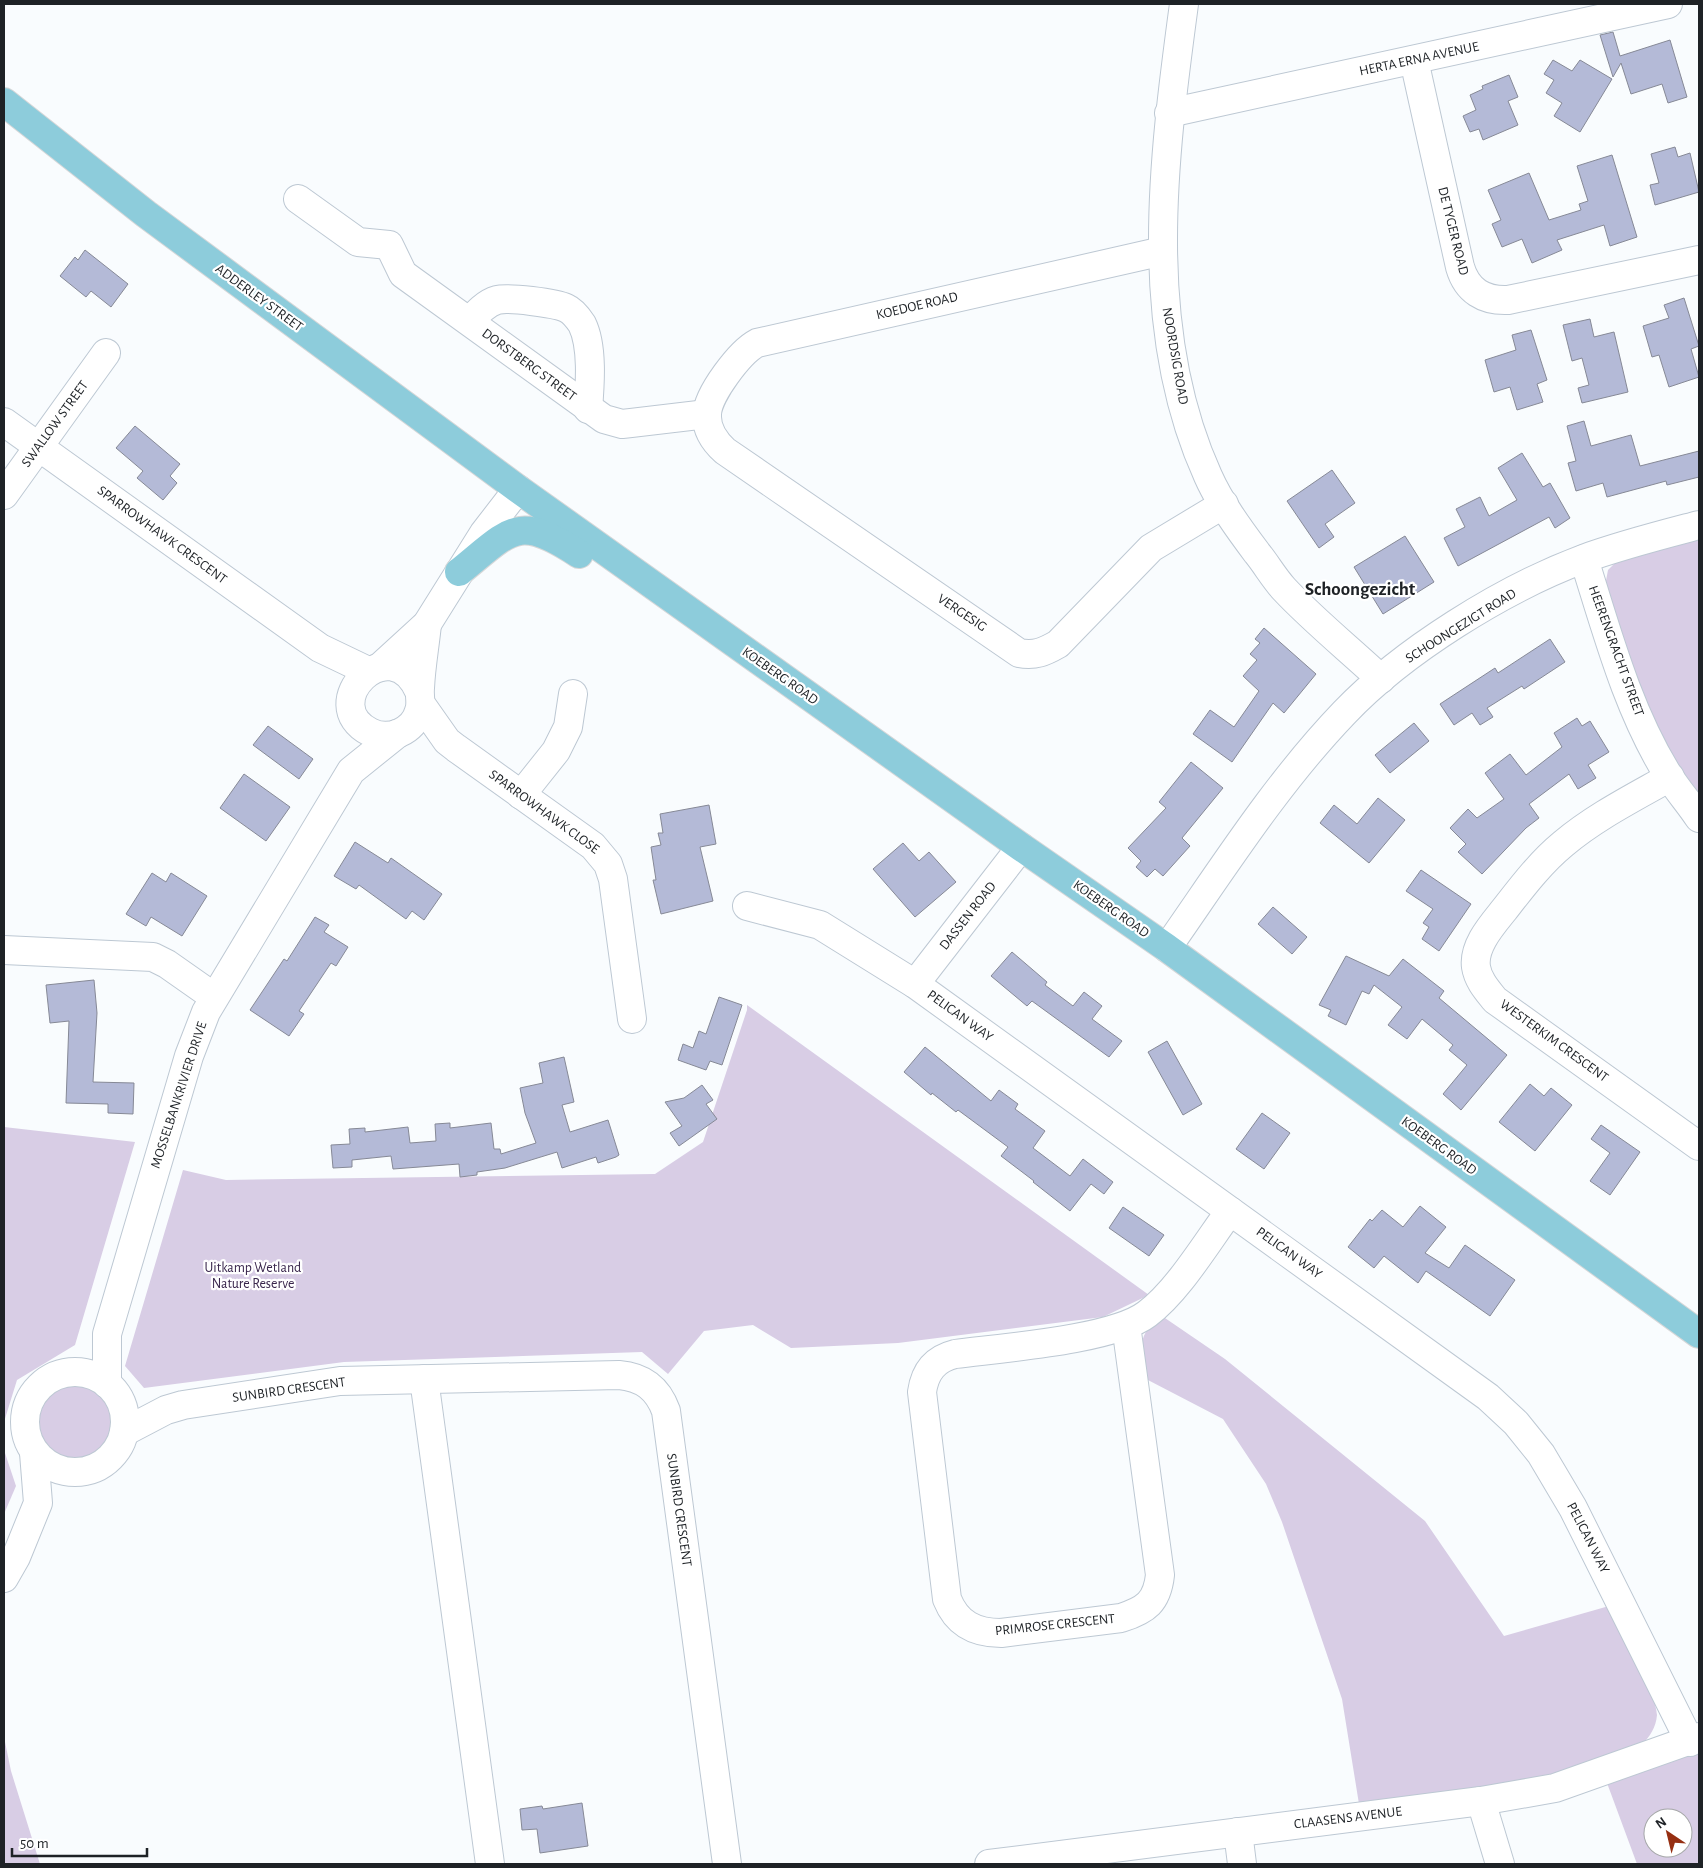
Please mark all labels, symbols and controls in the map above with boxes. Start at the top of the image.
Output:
street label: HERTA ERNA AVENUE [1358,39,1480,79]
street label: DE TYGER ROAD [1435,185,1471,277]
street label: ADDERLEY STREET [213,262,305,334]
street label: KOEDOE ROAD [875,290,959,322]
street label: NOORDSIG ROAD [1160,306,1190,406]
street label: DORSTBERG STREET [479,326,579,404]
street label: SWALLOW STREET [19,378,91,470]
street label: SPARROWHAWK CRESCENT [95,483,229,587]
district label: Schoongezicht [1305,580,1416,599]
street label: HEERENGRACHT STREET [1586,584,1646,718]
street label: SCHOONGEZIGT ROAD [1403,586,1519,666]
street label: VERGESIG [935,592,989,634]
street label: KOEBERG ROAD [740,645,820,707]
street label: SPARROWHAWK CLOSE [486,767,602,857]
street label: KOEBERG ROAD [1071,878,1151,940]
street label: DASSEN ROAD [937,879,999,953]
street label: PELICAN WAY [924,988,996,1045]
street label: WESTERKIM CRESCENT [1497,997,1611,1085]
street label: MOSSELBANKRIVIER DRIVE [149,1020,209,1170]
street label: KOEBERG ROAD [1399,1114,1479,1178]
street label: PELICAN WAY [1253,1225,1325,1282]
park label: Uitkamp Wetland Nature Reserve [205,1261,301,1291]
street label: SUNBIRD CRESCENT [232,1375,347,1405]
street label: SUNBIRD CRESCENT [664,1453,694,1568]
street label: PELICAN WAY [1564,1500,1612,1576]
street label: PRIMROSE CRESCENT [994,1612,1116,1638]
street label: CLAASENS AVENUE [1293,1804,1403,1832]
north arrow [1643,1808,1693,1858]
text: N [1653,1815,1669,1832]
scale bar [12,1826,148,1858]
text: 50 m [20,1836,49,1851]

